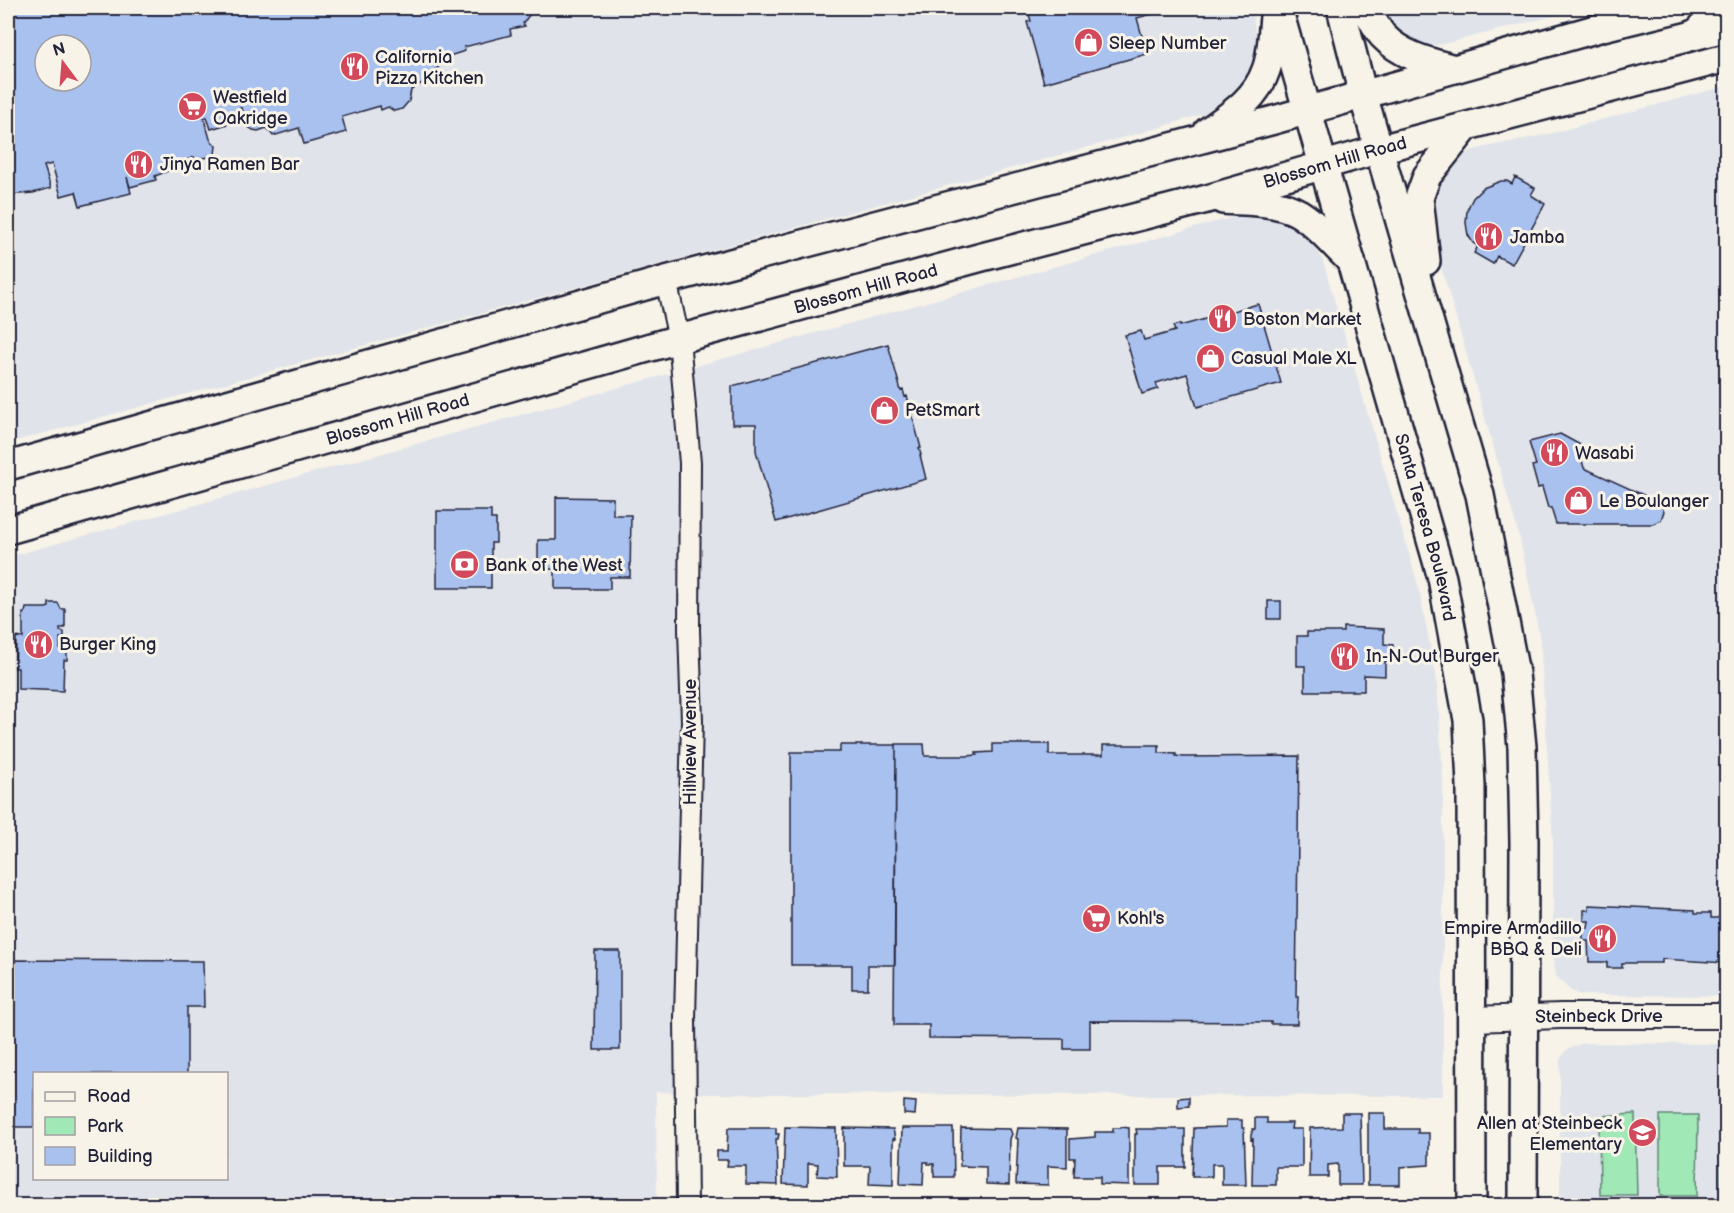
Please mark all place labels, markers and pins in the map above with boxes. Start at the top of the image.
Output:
shop icon: Sleep Number [1072,27,1104,59]
place label: Sleep Number [1109,33,1227,54]
place label: California Pizza Kitchen [375,47,484,89]
restaurant icon: California Pizza Kitchen [338,51,370,83]
place label: Westfield Oakridge [213,87,288,129]
supermarket icon: Westfield Oakridge [176,91,208,123]
restaurant icon: Jinya Ramen Bar [123,148,155,180]
place label: Jinya Ramen Bar [160,154,300,175]
restaurant icon: Jamba [1473,221,1505,253]
place label: Jamba [1510,227,1565,248]
restaurant icon: Boston Market [1206,303,1238,335]
place label: Boston Market [1243,309,1362,330]
shop icon: Casual Male XL [1194,342,1226,374]
place label: Casual Male XL [1231,348,1357,369]
shop icon: PetSmart [868,394,900,426]
place label: PetSmart [905,400,980,421]
restaurant icon: Wasabi [1538,437,1570,469]
place label: Wasabi [1575,443,1634,464]
shop icon: Le Boulanger [1562,485,1594,517]
place label: Le Boulanger [1599,491,1709,512]
bank icon: Bank of the West [448,549,480,581]
place label: Bank of the West [485,555,623,576]
restaurant icon: Burger King [22,628,54,660]
place label: Burger King [59,634,156,655]
restaurant icon: In-N-Out Burger [1329,640,1361,672]
place label: In-N-Out Burger [1366,646,1499,667]
supermarket icon: Kohl's [1080,902,1112,934]
place label: Kohl's [1117,908,1164,929]
place label: Empire Armadillo BBQ & Deli [1444,918,1582,960]
restaurant icon: Empire Armadillo BBQ & Deli [1587,922,1619,954]
place label: Allen at Steinbeck Elementary [1477,1113,1623,1155]
school or university icon: Allen at Steinbeck Elementary [1627,1117,1659,1149]

